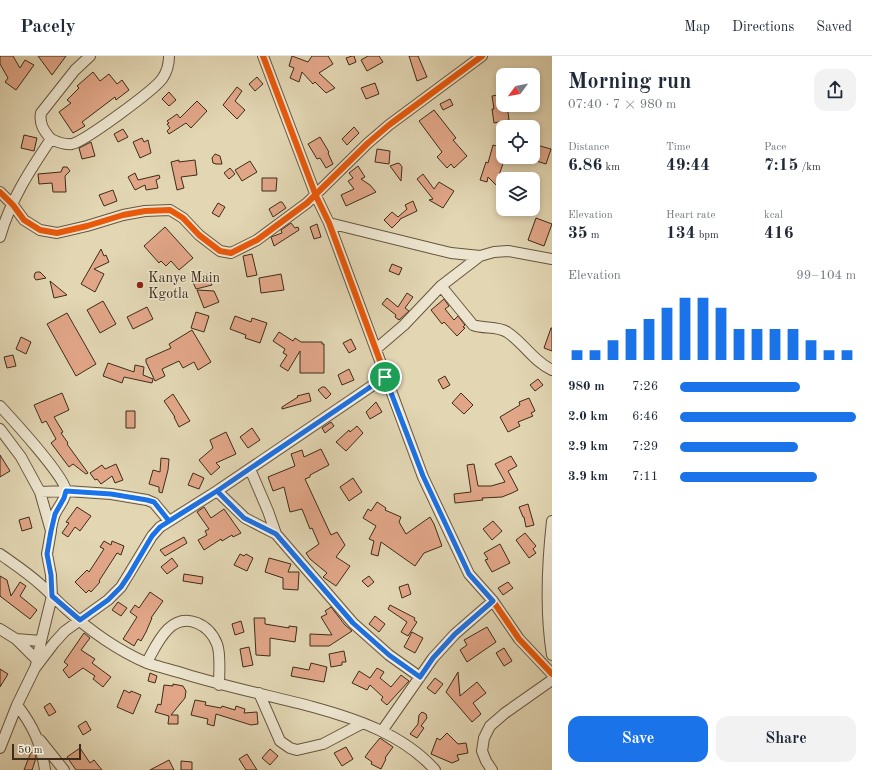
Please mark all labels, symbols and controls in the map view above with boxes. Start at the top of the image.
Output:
text: Pacely [20,18,76,37]
text: Map [684,20,710,34]
text: Directions [732,20,794,34]
text: Saved [816,20,852,34]
north arrow [496,68,540,112]
map controls [496,68,540,216]
button: share [814,69,856,111]
text: Morning run [568,71,691,93]
text: 07:40 · 7 × 980 m [568,98,676,111]
button: locate [496,120,540,164]
text: Distance [568,142,609,153]
text: Time [666,142,691,153]
text: Pace [764,142,786,153]
text: 6.86 [568,157,602,174]
text: 49:44 [666,157,710,174]
text: 7:15 [764,157,798,174]
text: km [602,162,620,173]
text: /km [798,162,821,173]
button: layers [496,172,540,216]
text: Elevation [568,210,613,221]
text: Heart rate [666,210,715,221]
text: kcal [764,210,783,221]
text: 35 [568,225,588,242]
text: 134 [666,225,696,242]
text: 416 [764,225,794,242]
text: m [588,230,600,241]
text: bpm [696,230,719,241]
text: Elevation [568,269,621,282]
text: 99–104 m [796,269,856,282]
place label: Kanye Main Kgotla [148,271,221,301]
marker: Kanye Main Kgotla [135,280,145,290]
pin [368,360,402,394]
icon: arrive [374,366,396,388]
text: 980 m [568,380,605,393]
text: 7:26 [632,380,658,393]
text: 2.0 km [568,410,608,423]
text: 6:46 [632,410,658,423]
text: 2.9 km [568,440,608,453]
text: 7:29 [632,440,658,453]
text: 3.9 km [568,470,608,483]
text: 7:11 [632,470,658,483]
button: Save [568,716,708,762]
button: Share [716,716,856,762]
scale bar [12,742,81,761]
text: 50 m [18,745,43,756]

